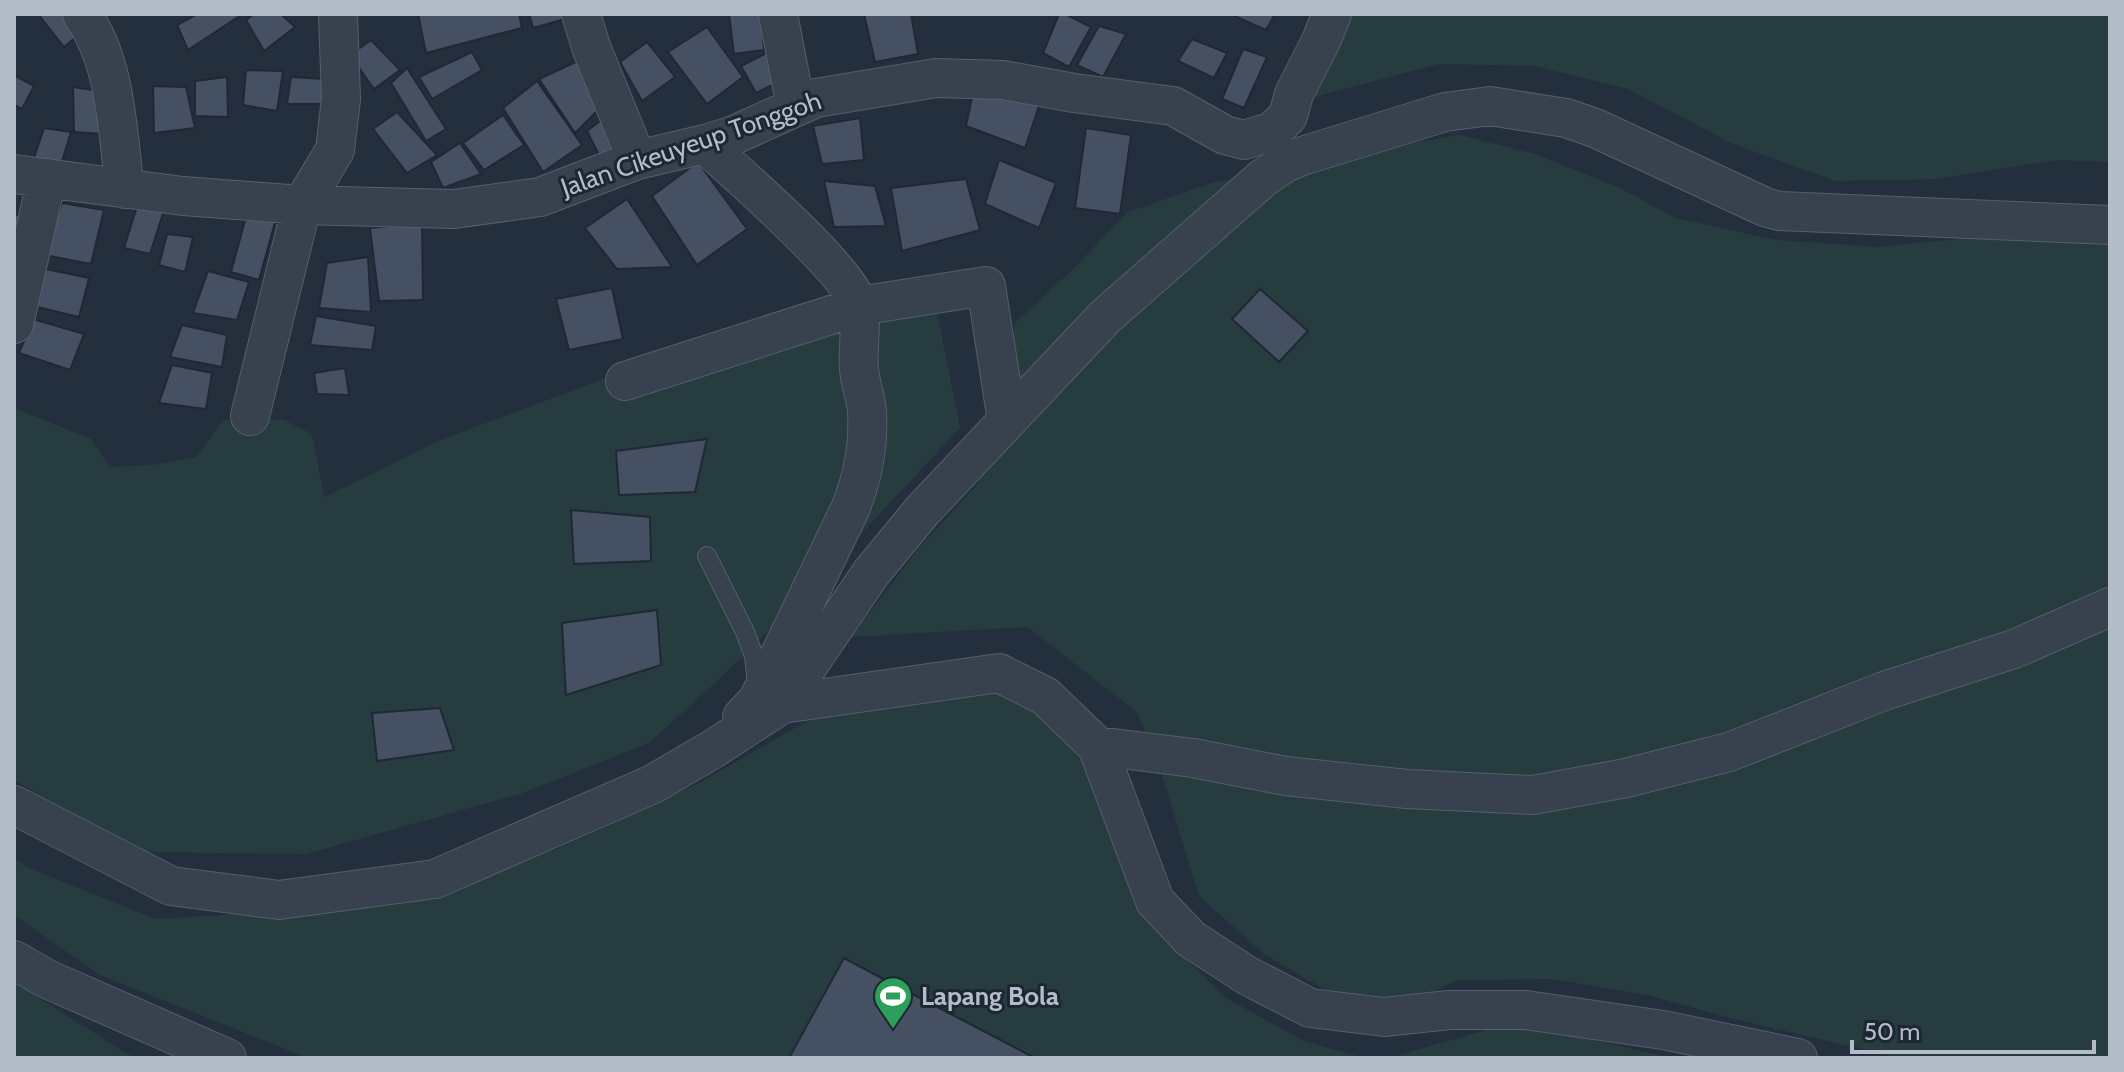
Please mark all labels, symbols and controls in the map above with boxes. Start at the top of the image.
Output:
street label: Jalan Cikeuyeup Tonggoh [556,84,825,204]
sports icon: Lapang Bola [872,975,914,1030]
place label: Lapang Bola [921,980,1059,1012]
scale bar [1852,1004,2094,1054]
text: 50 m [1864,1017,1920,1046]

